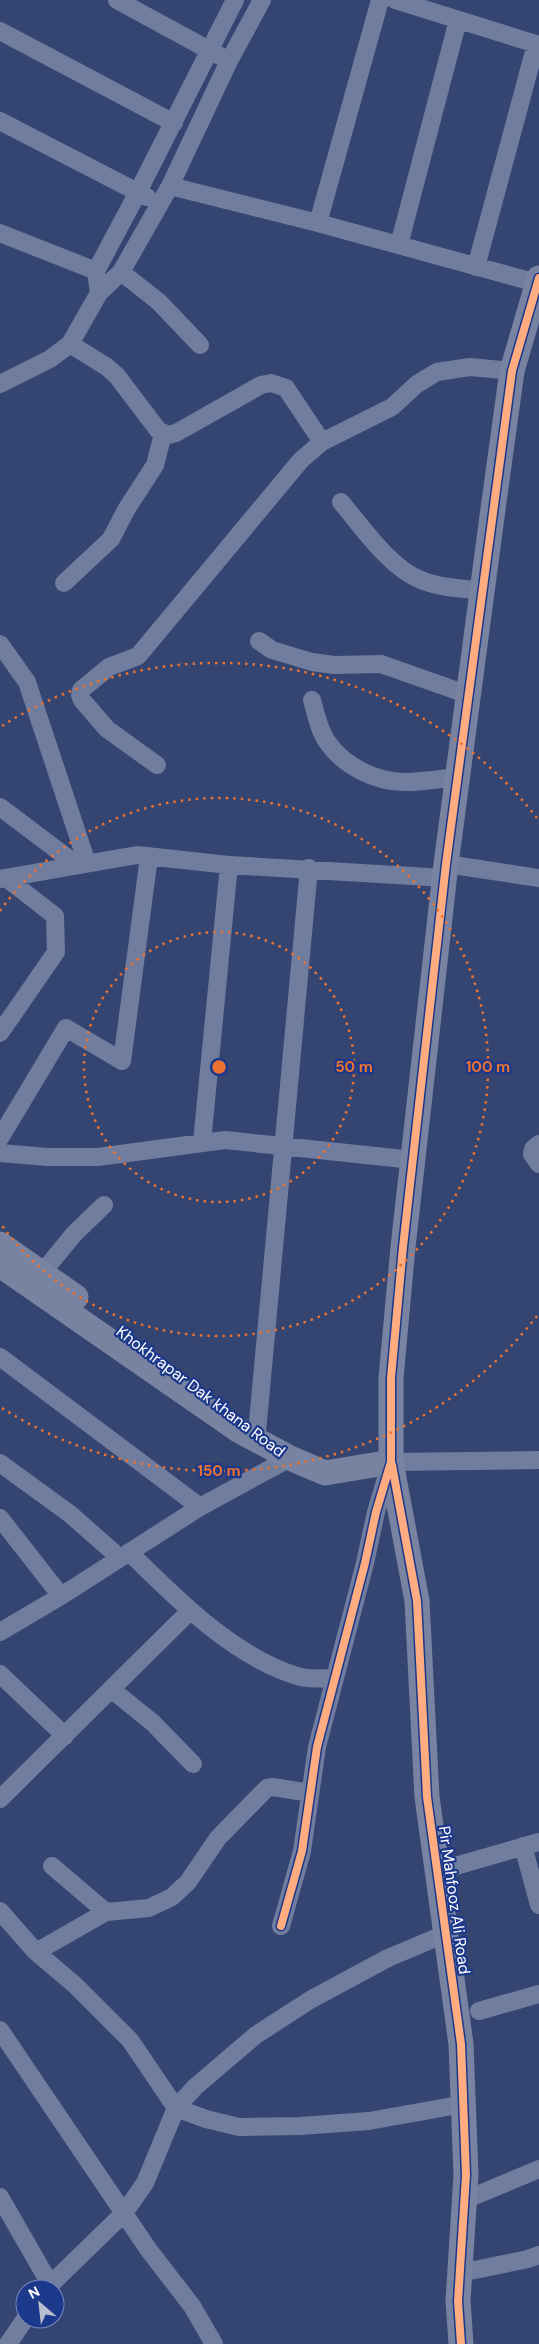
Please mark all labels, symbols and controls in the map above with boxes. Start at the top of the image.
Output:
text: 50 m [335,1057,373,1077]
text: 100 m [466,1057,510,1077]
centre of rings [210,1058,228,1076]
street label: Khokhrapar Dak khana Road [112,1321,289,1462]
text: 150 m [198,1461,241,1481]
street label: Pir Mahfooz Ali Road [434,1824,475,1976]
north arrow [15,2279,65,2329]
text: N [25,2282,43,2303]

